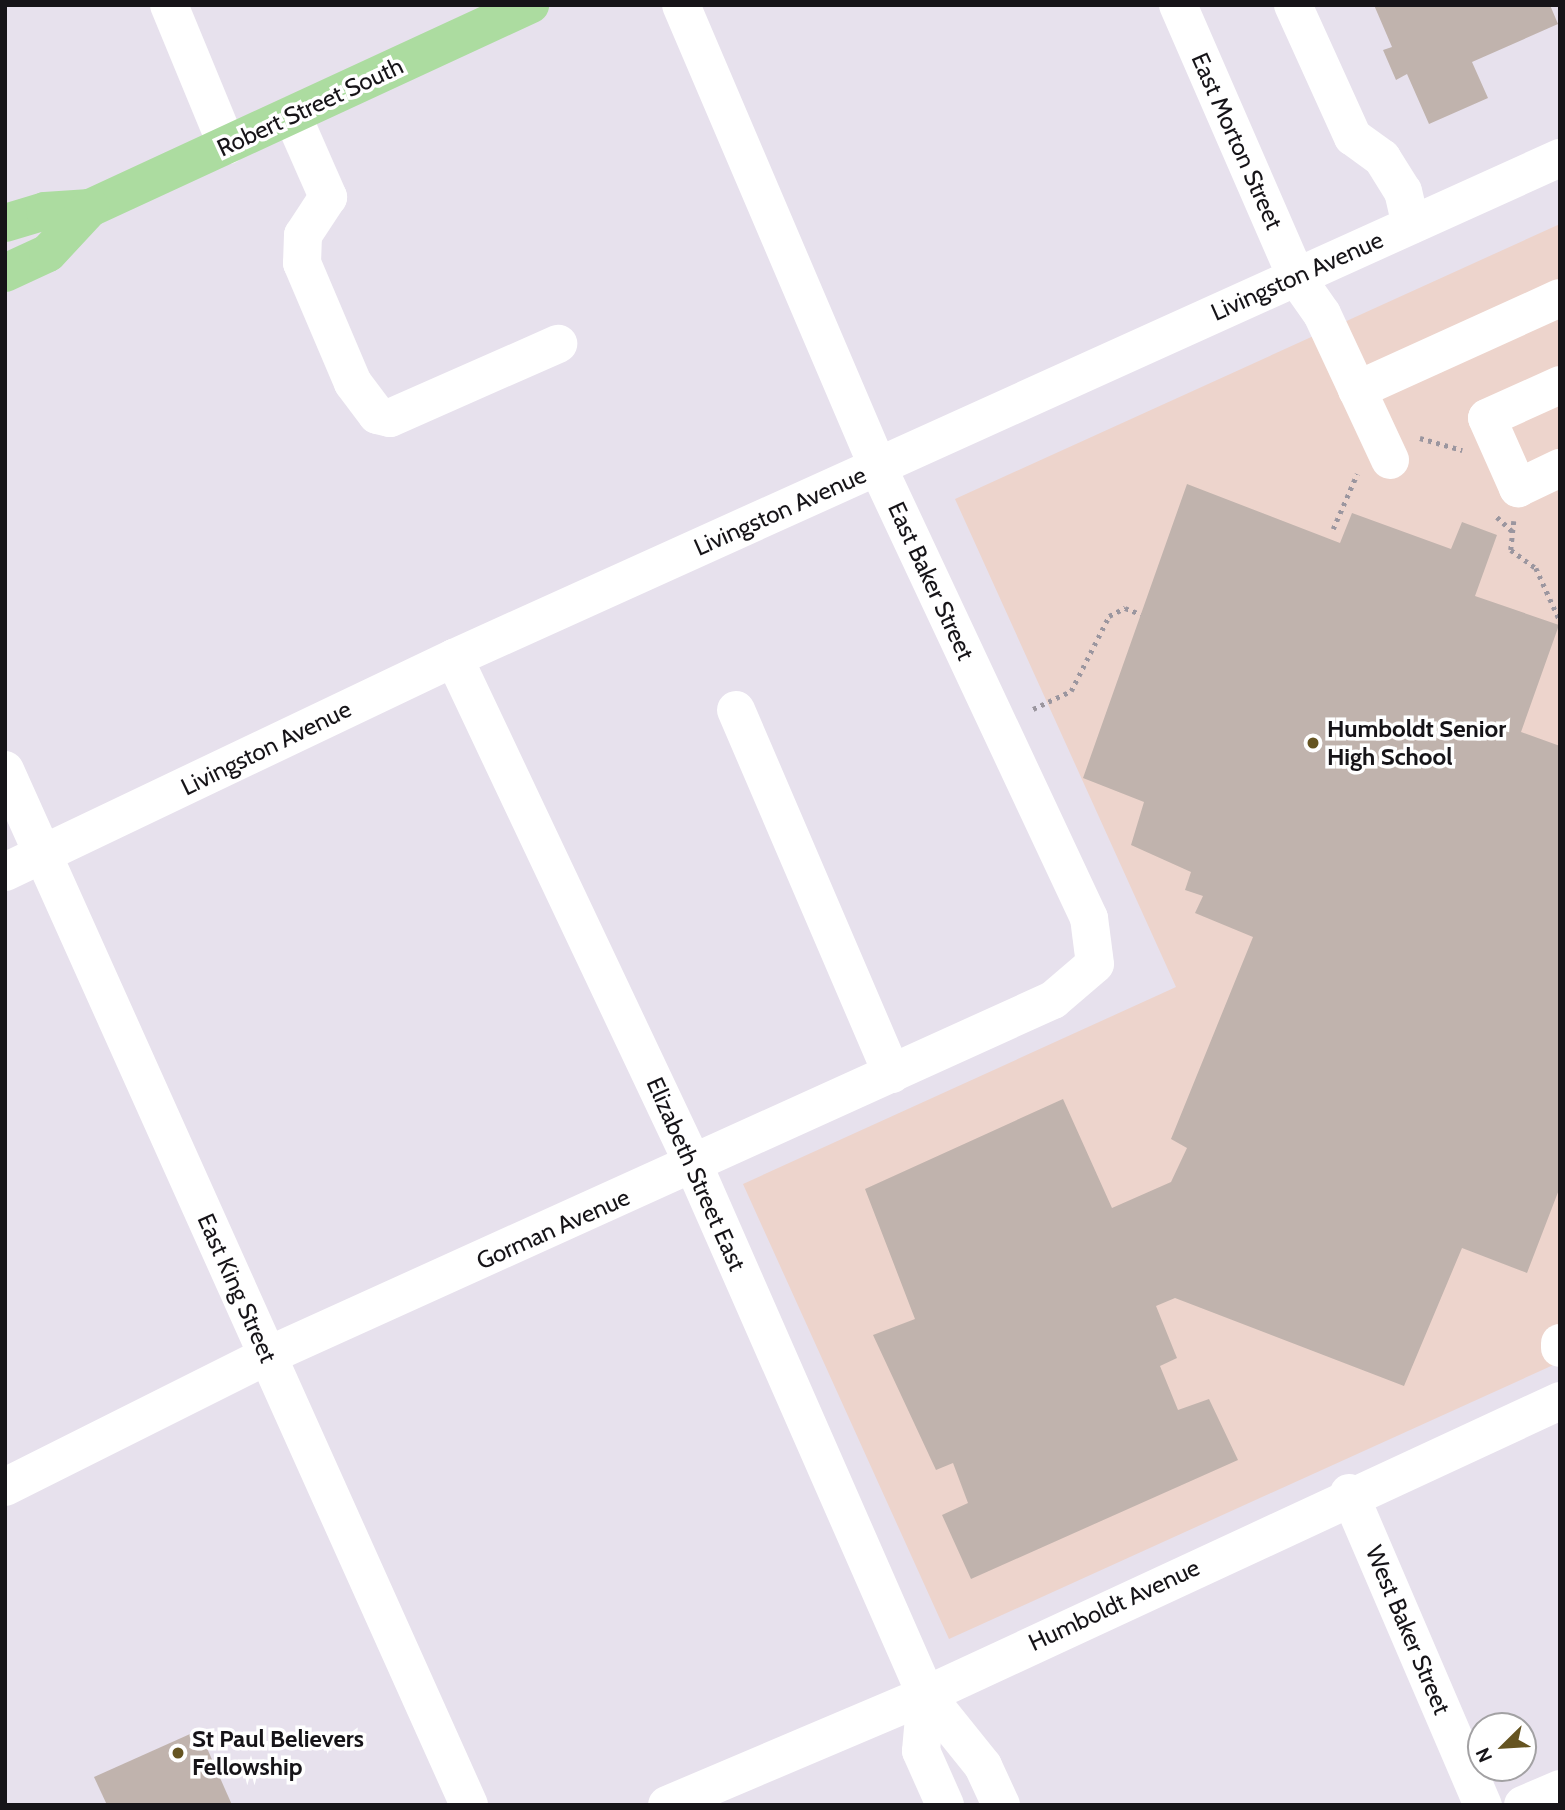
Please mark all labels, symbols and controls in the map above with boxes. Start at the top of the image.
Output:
street label: East Morton Street [1185,48,1289,234]
street label: Robert Street South [212,51,408,163]
street label: Livingston Avenue [1206,225,1388,327]
street label: Livingston Avenue [689,460,871,562]
street label: East Baker Street [882,497,980,665]
street label: Livingston Avenue [176,694,356,802]
place label: Humboldt Senior High School [1327,715,1506,771]
marker: Humboldt Senior High School [1305,735,1321,751]
street label: Elizabeth Street East [640,1073,752,1275]
street label: Gorman Avenue [472,1182,634,1276]
street label: East King Street [191,1209,283,1367]
street label: West Baker Street [1359,1541,1457,1719]
street label: Humboldt Avenue [1024,1553,1204,1657]
north arrow [1467,1712,1537,1782]
place label: St Paul Believers Fellowship [192,1725,364,1781]
text: N [1471,1744,1497,1766]
marker: St Paul Believers Fellowship [170,1745,186,1761]

